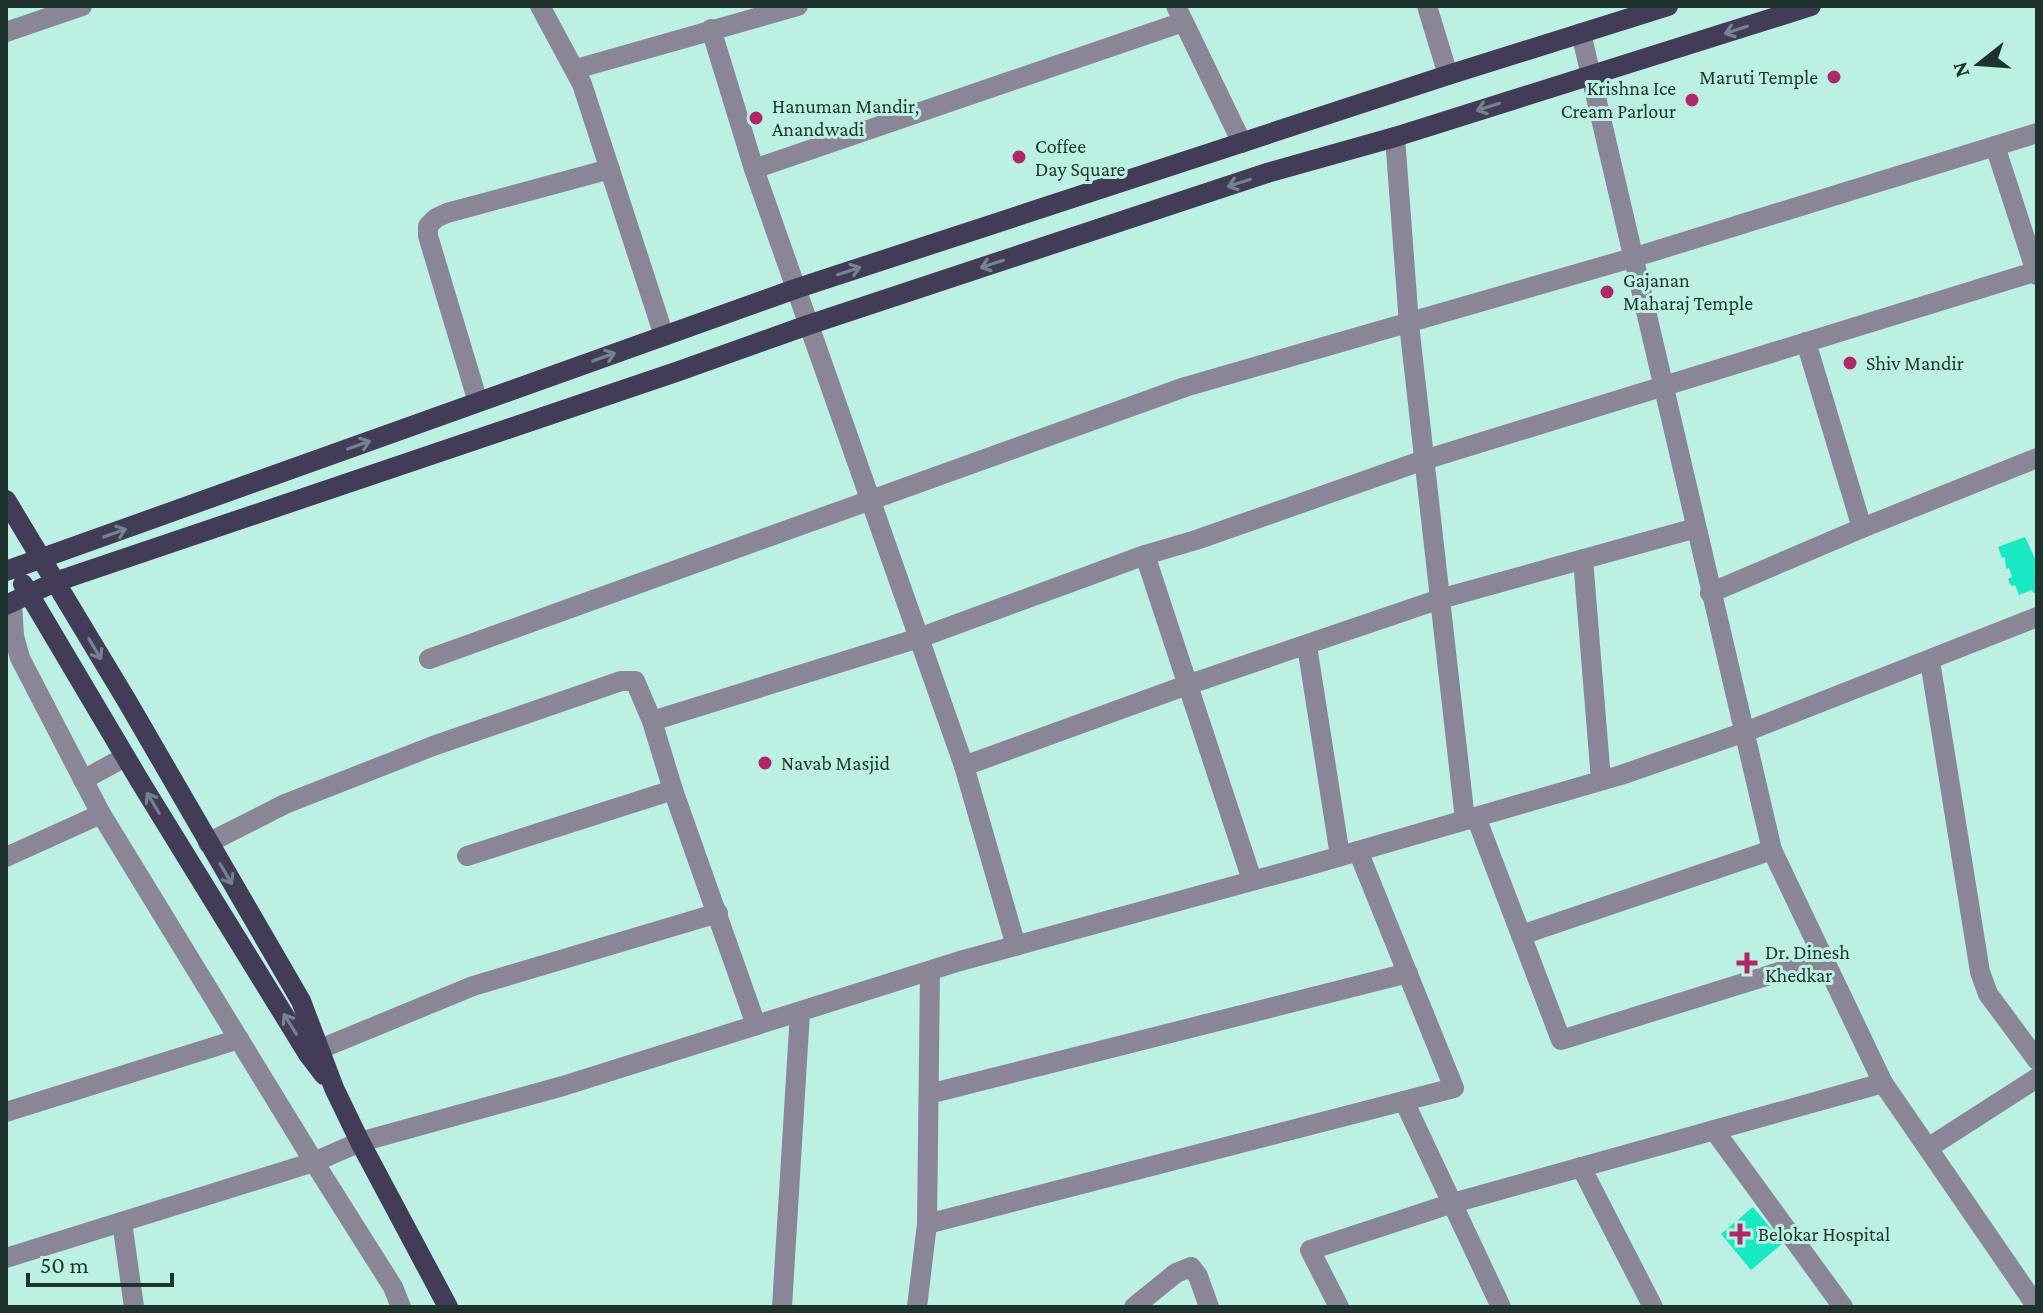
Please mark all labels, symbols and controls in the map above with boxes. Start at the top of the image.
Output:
one-way arrow [1724,23,1750,38]
north arrow [1939,24,2019,104]
text: N [1946,59,1974,81]
place label: Maruti Temple [1699,66,1818,89]
marker: Maruti Temple [1825,68,1843,86]
place label: Krishna Ice Cream Parlour [1561,77,1676,122]
marker: Krishna Ice Cream Parlour [1683,91,1701,109]
place label: Hanuman Mandir, Anandwadi [772,95,919,140]
one-way arrow [1476,101,1501,116]
marker: Hanuman Mandir, Anandwadi [747,109,765,127]
place label: Coffee Day Square [1035,135,1126,181]
marker: Coffee Day Square [1010,148,1028,166]
one-way arrow [1227,176,1252,191]
one-way arrow [980,257,1005,272]
one-way arrow [836,263,862,278]
place label: Gajanan Maharaj Temple [1623,269,1753,315]
marker: Gajanan Maharaj Temple [1598,283,1616,301]
one-way arrow [591,349,616,364]
place label: Shiv Mandir [1866,352,1964,374]
marker: Shiv Mandir [1841,354,1859,372]
one-way arrow [346,437,371,451]
one-way arrow [102,525,126,539]
one-way arrow [87,637,103,660]
place label: Navab Masjid [781,752,890,775]
marker: Navab Masjid [756,754,774,772]
one-way arrow [145,792,161,815]
one-way arrow [219,861,234,885]
place label: Dr. Dinesh Khedkar [1765,941,1850,986]
marker: Dr. Dinesh Khedkar [1736,952,1758,974]
one-way arrow [281,1013,297,1036]
marker: Belokar Hospital [1729,1223,1751,1245]
place label: Belokar Hospital [1758,1223,1890,1246]
scale bar [28,1237,172,1287]
text: 50 m [40,1251,89,1278]

